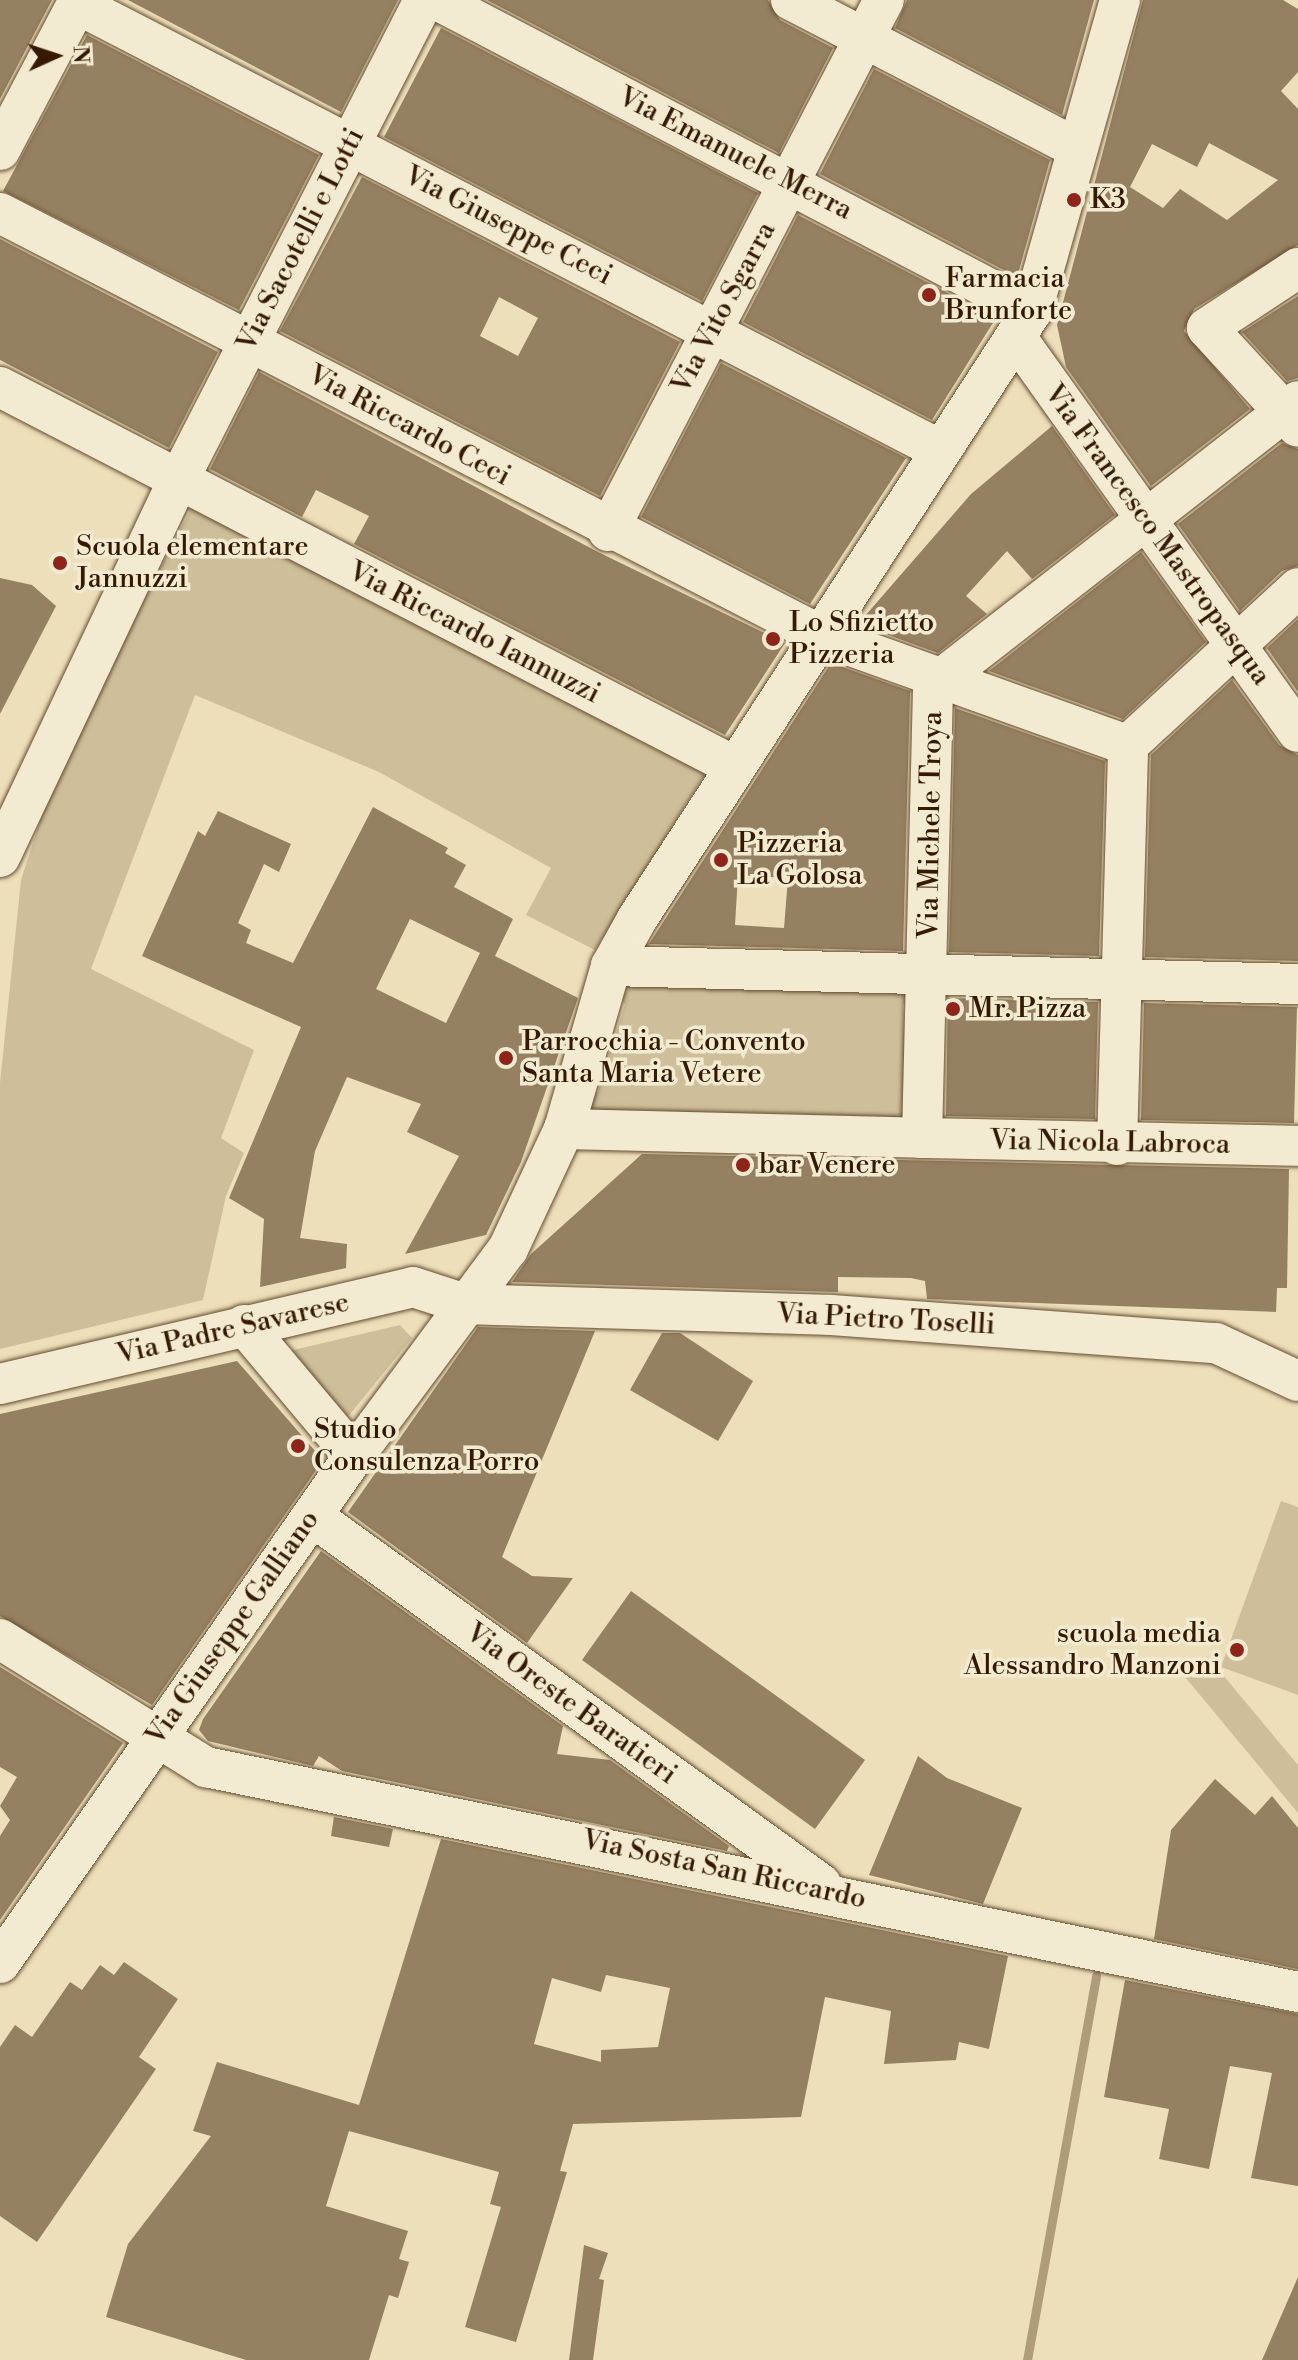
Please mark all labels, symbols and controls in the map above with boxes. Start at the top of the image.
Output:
north arrow [16,16,96,96]
text: N [67,45,94,64]
street label: Via Emanuele Merra [612,80,858,228]
street label: Via Sacotelli e Lotti [230,123,372,357]
street label: Via Giuseppe Ceci [398,159,618,293]
place label: K3 [1090,183,1126,217]
marker: K3 [1065,191,1083,209]
street label: Via Vito Sgarra [665,216,783,400]
place label: Farmacia Brunforte [945,262,1072,328]
marker: Farmacia Brunforte [920,286,938,304]
street label: Via Riccardo Ceci [302,358,516,494]
street label: Via Francesco Mastropasqua [1037,378,1277,692]
place label: Scuola elementare Jannuzzi [76,530,309,596]
marker: Scuola elementare Jannuzzi [51,554,69,572]
street label: Via Riccardo Iannuzzi [342,555,606,711]
place label: Lo Sfizietto Pizzeria [789,606,934,672]
marker: Lo Sfizietto Pizzeria [764,630,782,648]
street label: Via Michele Troya [912,711,950,939]
place label: Pizzeria La Golosa [737,827,862,893]
marker: Pizzeria La Golosa [712,851,730,869]
place label: Mr. Pizza [969,992,1086,1026]
marker: Mr. Pizza [944,1000,962,1018]
place label: Parrocchia - Convento Santa Maria Vetere [522,1025,806,1091]
marker: Parrocchia - Convento Santa Maria Vetere [497,1049,515,1067]
street label: Via Nicola Labroca [990,1124,1230,1162]
place label: bar Venere [759,1148,896,1182]
marker: bar Venere [734,1156,752,1174]
street label: Via Padre Savarese [113,1286,353,1372]
street label: Via Pietro Toselli [776,1298,996,1342]
place label: Studio Consulenza Porro [314,1413,540,1479]
marker: Studio Consulenza Porro [289,1437,307,1455]
street label: Via Giuseppe Galliano [139,1504,327,1752]
street label: Via Oreste Baratieri [459,1616,683,1792]
place label: scuola media Alessandro Manzoni [964,1617,1221,1683]
marker: scuola media Alessandro Manzoni [1228,1641,1246,1659]
street label: Via Sosta San Riccardo [579,1823,869,1917]

